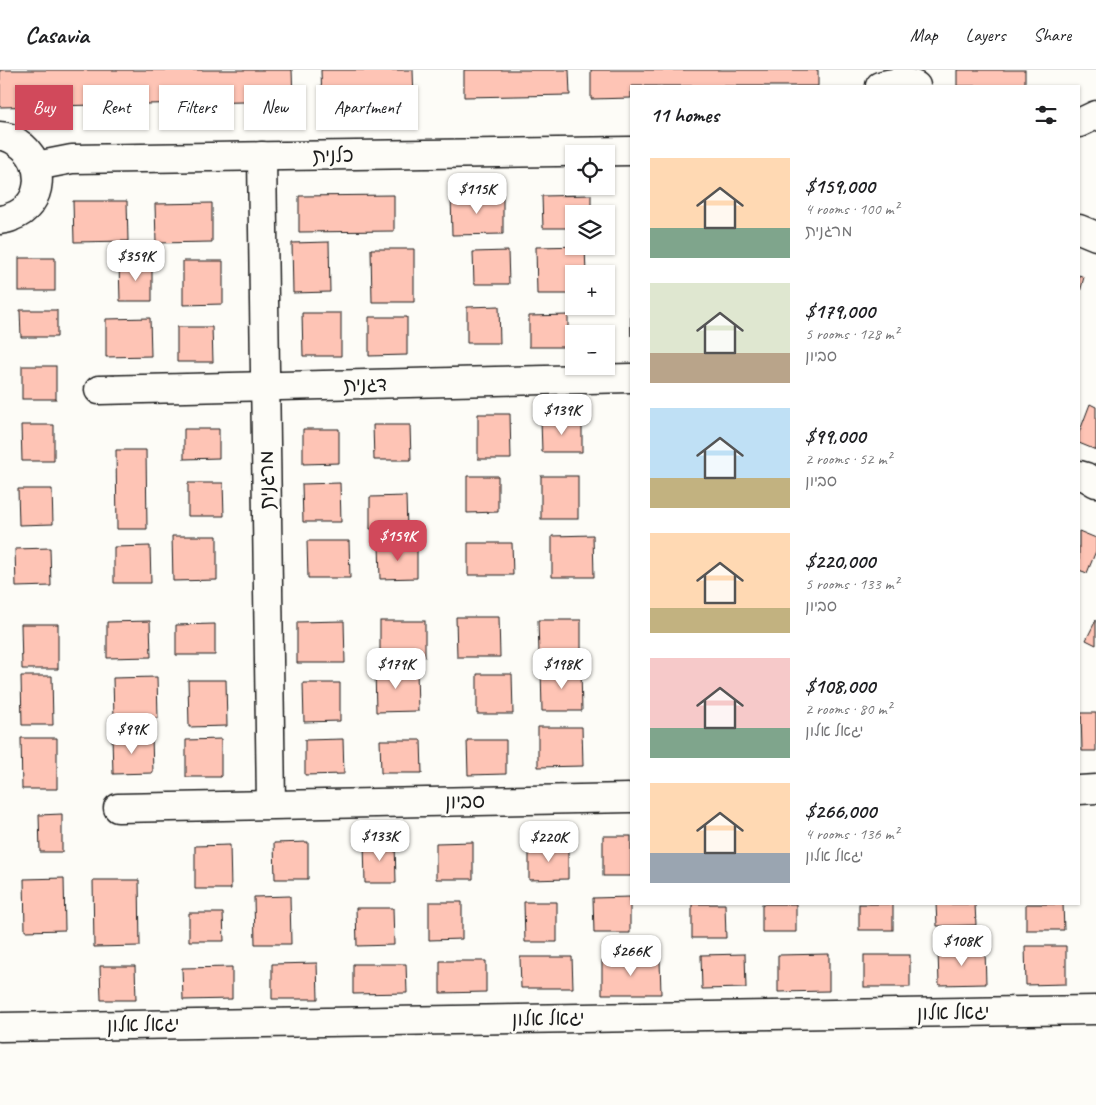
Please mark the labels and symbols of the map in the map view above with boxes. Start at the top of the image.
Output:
street label: כלנית [312,143,354,168]
pin: $115K [442,172,512,215]
pin: $359K [101,240,171,282]
street label: דגנית [343,372,387,397]
pin: $139K [527,394,597,436]
street label: מרגנית [253,450,280,510]
pin: $159K [363,520,433,562]
pin: $179K [361,648,431,690]
pin: $198K [527,648,597,690]
pin: $99K [102,712,162,755]
street label: סביון [445,789,485,814]
pin: $133K [345,820,415,862]
pin: $220K [514,820,584,863]
pin: $108K [927,924,997,967]
pin: $266K [596,934,666,977]
street label: יגאל אלון [916,999,990,1026]
street label: יגאל אלון [511,1005,585,1032]
street label: יגאל אלון [106,1011,180,1038]

